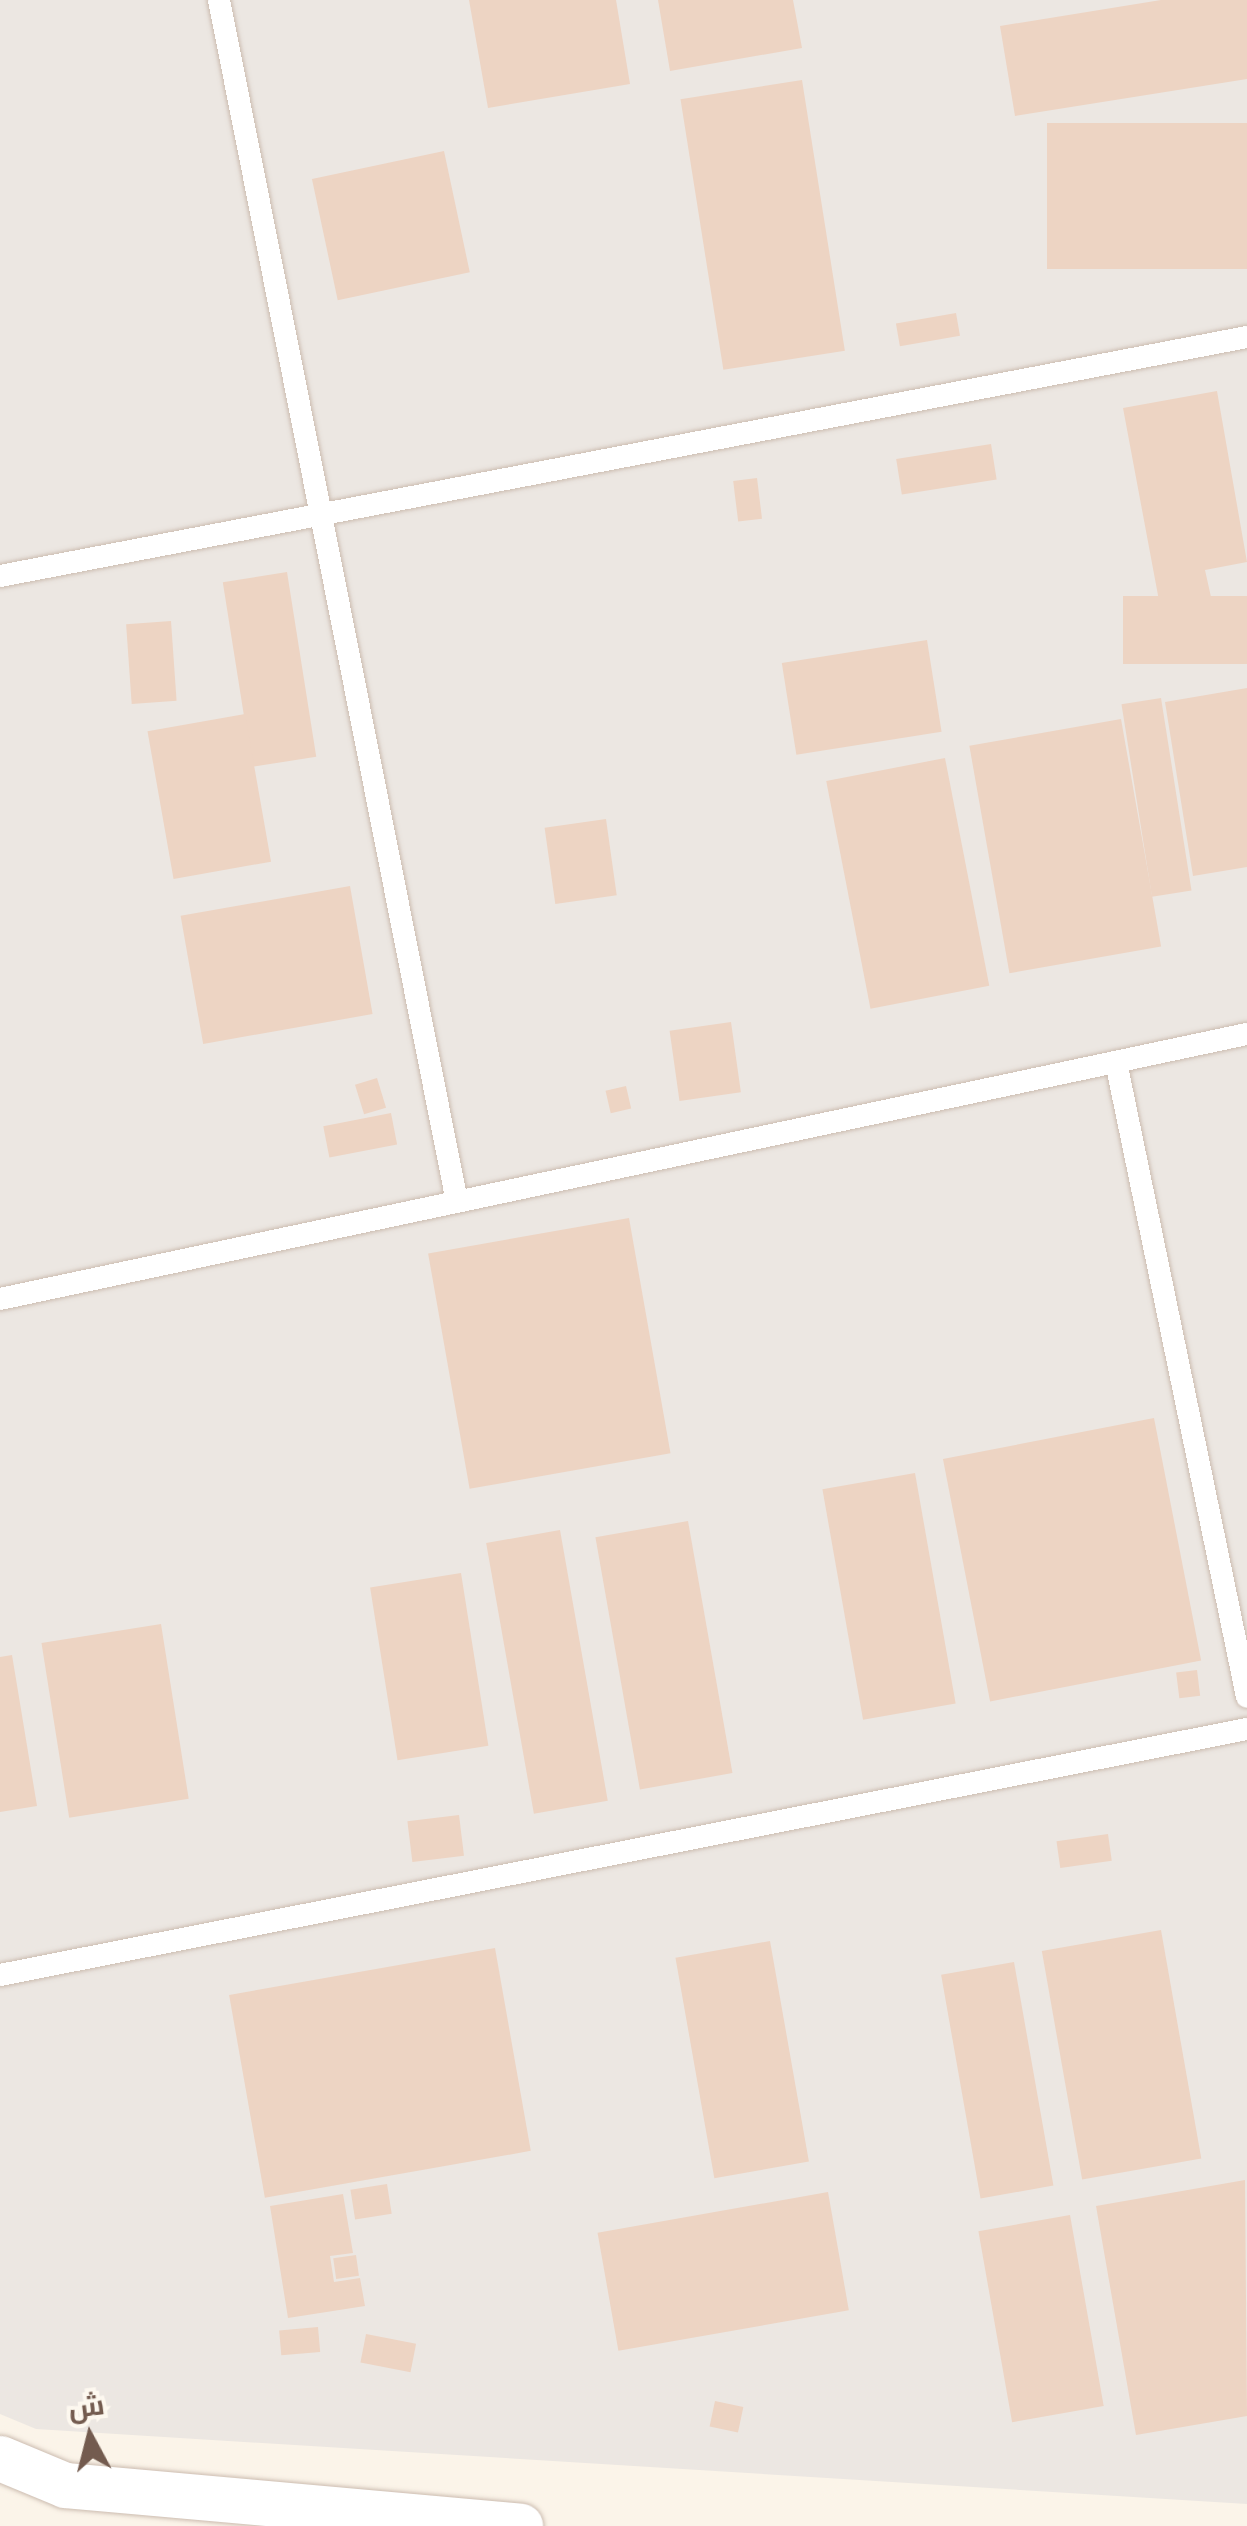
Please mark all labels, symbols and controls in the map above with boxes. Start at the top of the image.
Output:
text: ش [66,2382,107,2429]
north arrow [40,2386,140,2486]

